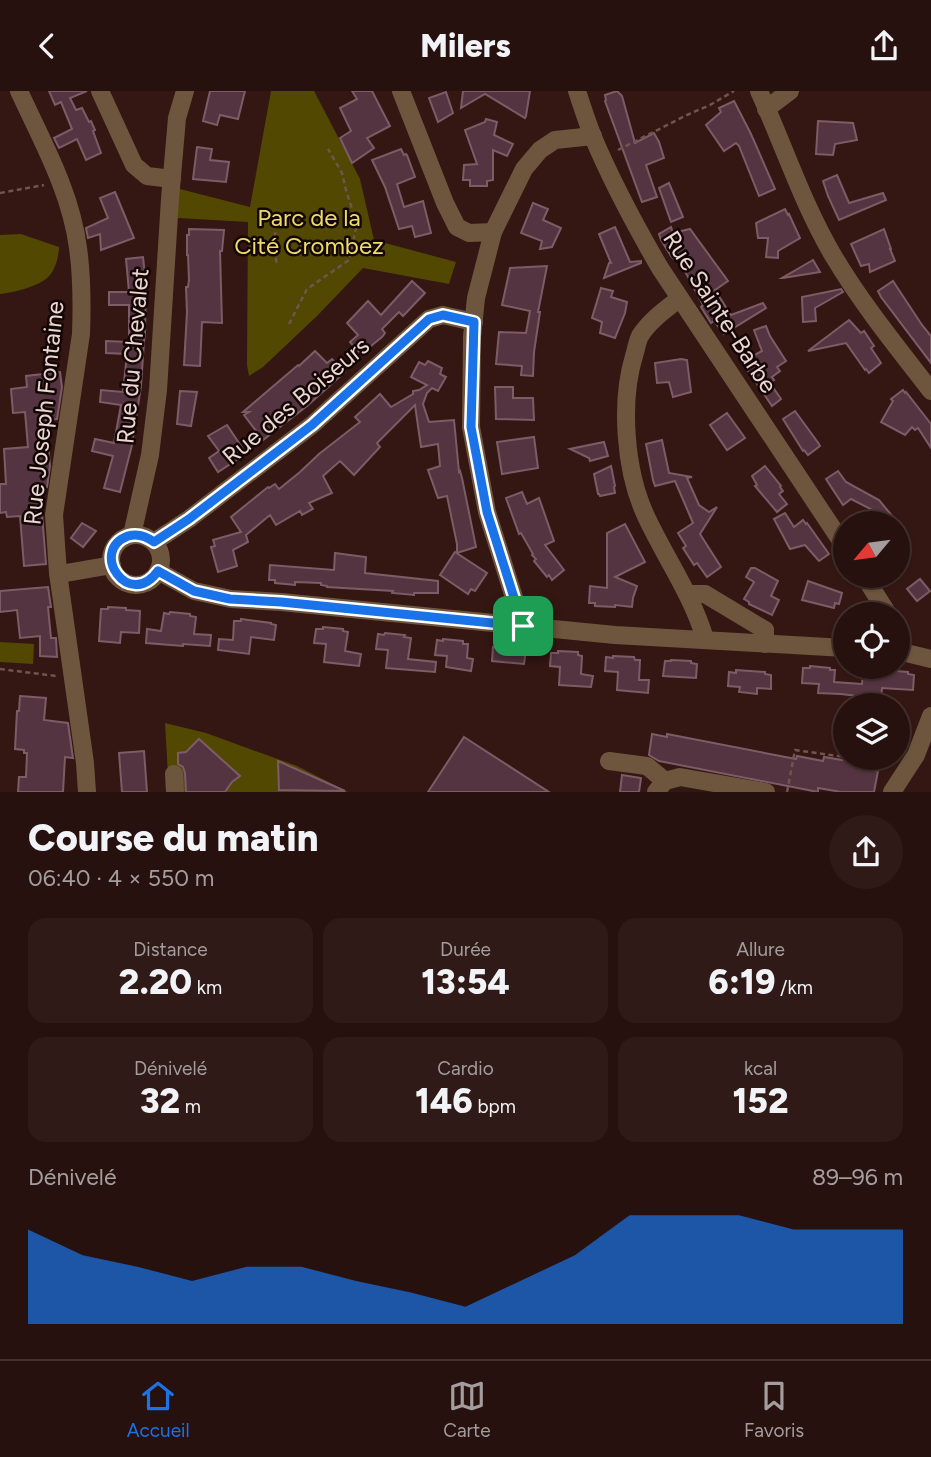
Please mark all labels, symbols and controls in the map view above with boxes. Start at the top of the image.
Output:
icon: back [28,27,66,65]
text: Milers [420,27,511,65]
icon: share [865,27,903,65]
park label: Parc de la Cité Crombez [234,203,384,260]
street label: Rue Sainte-Barbe [657,225,784,398]
street label: Rue du Chevalet [110,267,155,445]
street label: Rue Joseph Fontaine [17,300,70,526]
street label: Rue des Boiseurs [216,331,375,470]
north arrow [833,511,910,588]
map controls [833,511,910,770]
pin [493,596,553,656]
button: locate [833,602,910,679]
icon: arrive [504,607,542,645]
button: layers [833,693,910,770]
text: Course du matin [28,815,318,861]
button: share [829,815,903,889]
text: 06:40 · 4 × 550 m [28,864,214,892]
text: Distance [133,938,208,961]
text: Durée [440,938,491,961]
text: Allure [736,938,785,961]
text: 2.20 [119,961,192,1003]
text: 13:54 [421,961,510,1003]
text: 6:19 [708,961,775,1003]
text: km [192,976,222,999]
text: /km [775,976,813,999]
text: Dénivelé [134,1057,207,1080]
text: Cardio [437,1057,494,1080]
text: kcal [744,1057,777,1080]
text: 32 [140,1080,180,1122]
text: 146 [415,1080,473,1122]
text: 152 [733,1080,788,1122]
text: m [180,1095,201,1118]
text: bpm [473,1095,516,1118]
text: Dénivelé [28,1163,116,1191]
text: 89–96 m [812,1163,903,1191]
tab: Accueil [127,1377,190,1442]
tab: Carte [443,1377,491,1442]
tab: Favoris [744,1377,804,1442]

